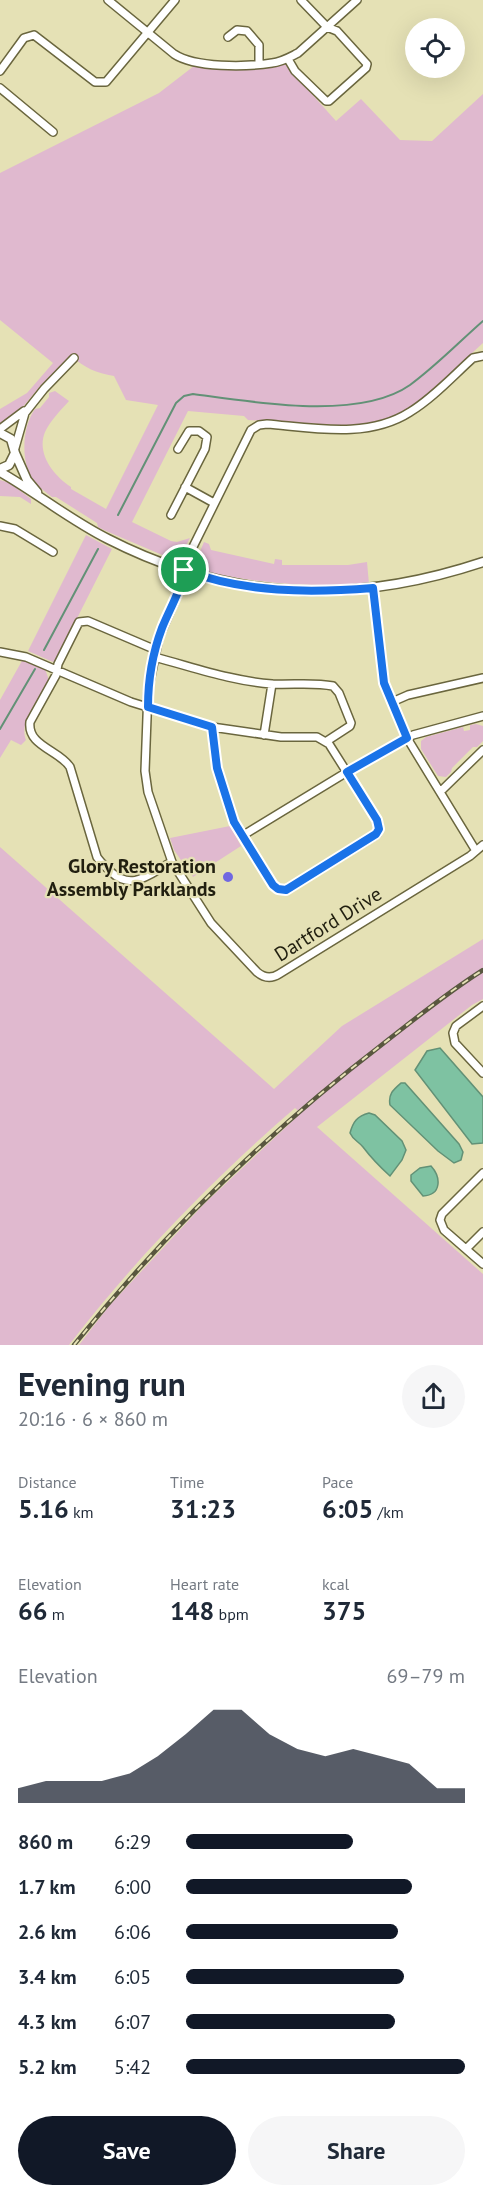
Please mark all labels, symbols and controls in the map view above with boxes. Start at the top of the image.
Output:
map controls [405,18,465,78]
button: locate [405,18,465,78]
pin [158,544,209,595]
icon: arrive [167,553,200,586]
place label: Glory Restoration Assembly Parklands [47,853,216,902]
marker: Glory Restoration Assembly Parklands [221,870,235,884]
street label: Dartford Drive [269,881,387,967]
text: Evening run [18,1362,186,1405]
button: share [402,1365,465,1428]
text: 20:16 · 6 × 860 m [18,1406,168,1432]
text: Distance [18,1472,77,1492]
text: Time [170,1472,204,1492]
text: Pace [322,1472,353,1492]
text: 5.16 [18,1492,69,1525]
text: 31:23 [170,1492,236,1525]
text: 6:05 [322,1492,373,1525]
text: km [69,1502,94,1522]
text: /km [373,1502,404,1522]
text: Elevation [18,1574,82,1594]
text: Heart rate [170,1574,239,1594]
text: kcal [322,1574,349,1594]
text: 66 [18,1594,47,1627]
text: 148 [170,1594,214,1627]
text: 375 [322,1594,366,1627]
text: m [47,1604,65,1624]
text: bpm [214,1604,249,1624]
text: Elevation [18,1663,98,1689]
text: 69–79 m [387,1663,465,1689]
text: 860 m [18,1829,73,1855]
text: 6:29 [114,1829,151,1855]
text: 1.7 km [18,1874,76,1900]
text: 6:00 [114,1874,151,1900]
text: 2.6 km [18,1919,77,1945]
text: 6:06 [114,1919,151,1945]
text: 3.4 km [18,1964,77,1990]
text: 6:05 [114,1964,151,1990]
text: 4.3 km [18,2009,77,2035]
text: 6:07 [114,2009,151,2035]
text: 5.2 km [18,2054,77,2080]
text: 5:42 [114,2054,151,2080]
button: Save [18,2116,236,2185]
button: Share [248,2116,465,2185]

